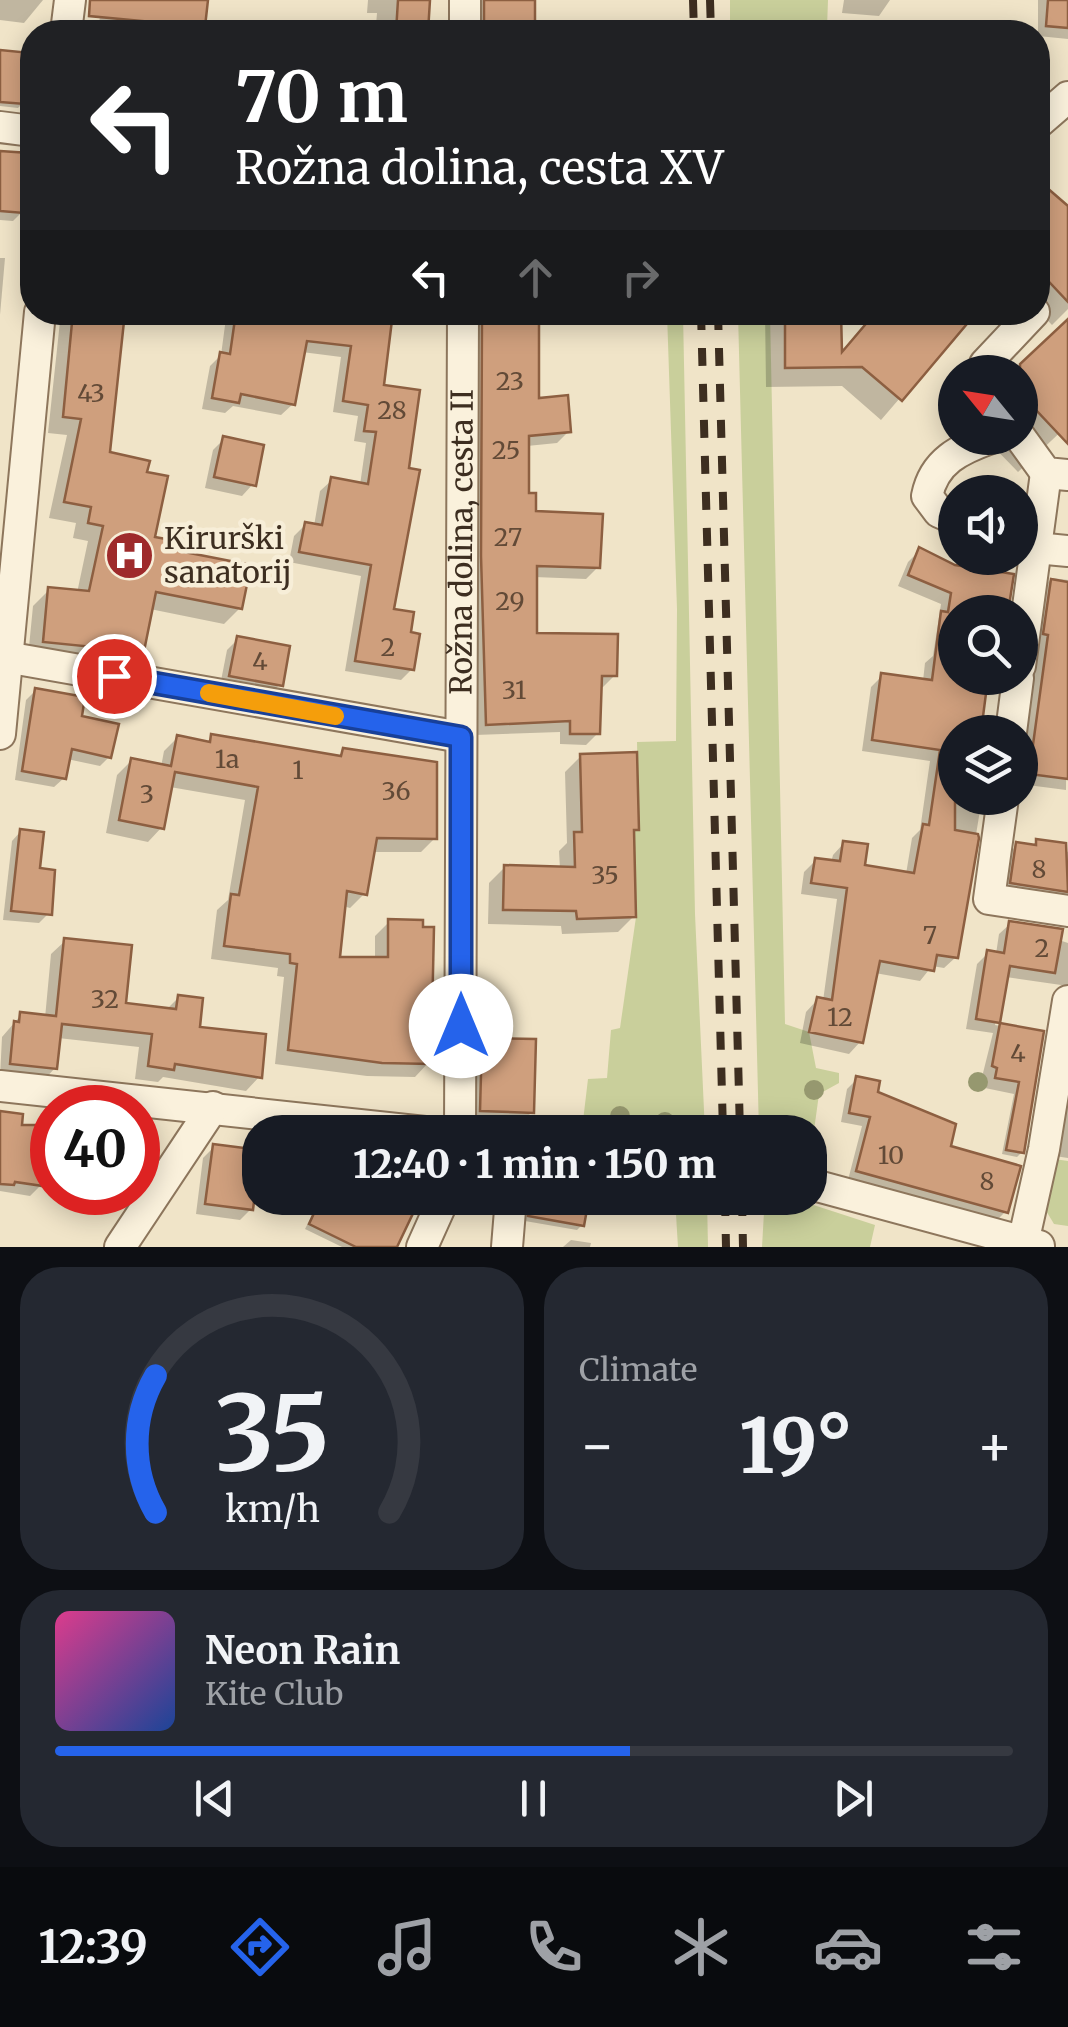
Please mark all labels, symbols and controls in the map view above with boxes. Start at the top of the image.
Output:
text: 70 m [235,53,408,141]
icon: left [70,60,200,190]
text: Rožna dolina, cesta XV [235,140,723,196]
icon: left [403,250,458,305]
icon: ahead [508,250,563,305]
icon: right [613,250,668,305]
north arrow [938,355,1038,455]
map controls [938,355,1038,815]
house number: 23 [496,365,524,397]
house number: 43 [77,377,105,409]
street label: Rožna dolina, cesta II [442,389,481,695]
house number: 28 [377,394,407,426]
house number: 25 [492,434,520,466]
button: sound [938,475,1038,575]
place label: Kirurški sanatorij [164,519,292,591]
house number: 27 [494,521,522,553]
hospital icon: Kirurški sanatorij [103,530,155,582]
house number: 29 [495,585,525,617]
button: search [938,595,1038,695]
house number: 2 [381,631,395,663]
pin [72,634,157,719]
house number: 4 [252,645,268,677]
icon: arrive [87,649,142,704]
house number: 31 [502,674,526,706]
button: layers [938,715,1038,815]
house number: 1a [215,743,239,775]
house number: 1 [292,754,304,786]
house number: 36 [381,775,411,807]
house number: 3 [140,778,154,810]
house number: 8 [1032,853,1046,885]
house number: 35 [591,859,619,891]
house number: 7 [923,919,937,951]
house number: 2 [1035,932,1049,964]
position arrow [409,974,513,1078]
house number: 32 [91,983,119,1015]
house number: 12 [827,1001,853,1033]
house number: 4 [1010,1037,1026,1069]
speed limit sign: 40 [30,1085,160,1215]
house number: 10 [878,1139,904,1171]
text: 12:40 · 1 min · 150 m [353,1141,716,1188]
house number: 8 [980,1165,994,1197]
text: Climate [579,1350,697,1390]
text: 35 [214,1368,330,1498]
text: 19° [739,1399,853,1493]
text: − [579,1411,616,1480]
text: + [976,1411,1013,1480]
text: km/h [225,1487,319,1532]
text: Neon Rain [205,1627,400,1674]
text: Kite Club [205,1674,343,1714]
icon: previous [187,1771,242,1826]
icon: pause [506,1771,561,1826]
icon: next [826,1771,881,1826]
icon: directions [225,1912,295,1982]
icon: music [372,1912,442,1982]
icon: phone [519,1912,589,1982]
icon: climate [666,1912,736,1982]
icon: car [813,1912,883,1982]
icon: filters [959,1912,1029,1982]
text: 12:39 [38,1919,148,1975]

